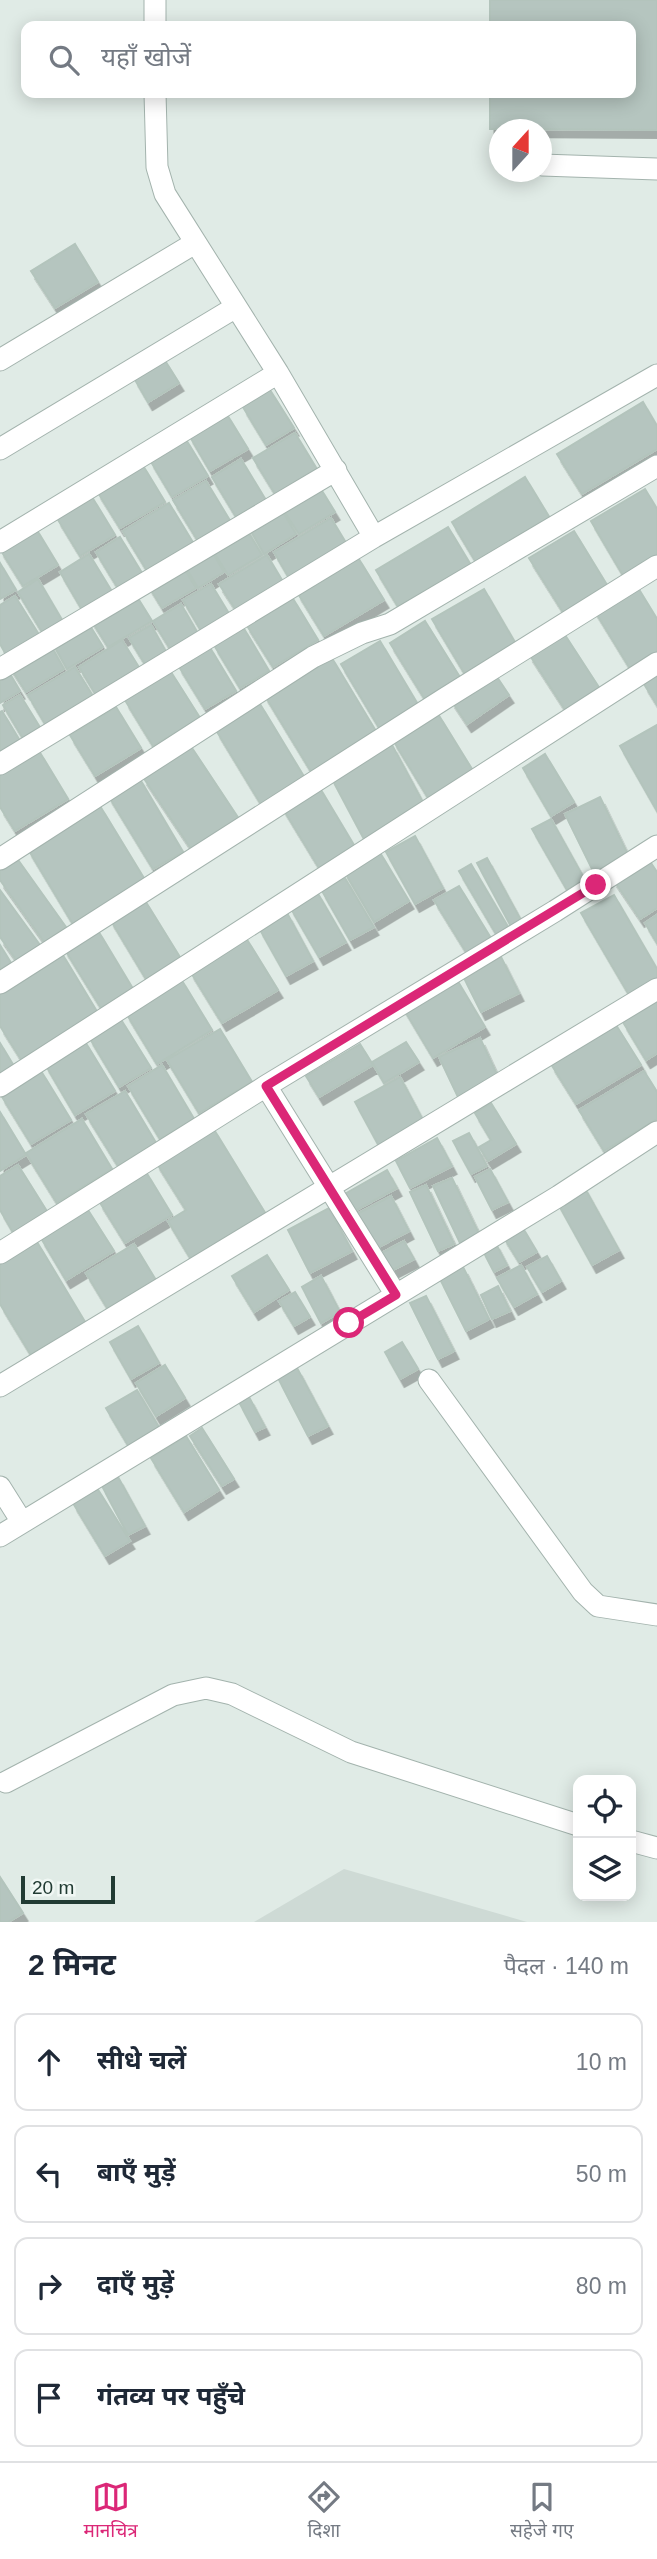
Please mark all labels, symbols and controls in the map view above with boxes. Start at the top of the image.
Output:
search box [21,21,636,98]
icon: search [45,41,83,79]
text: यहाँ खोजें [101,42,191,72]
north arrow [489,119,552,182]
route end [580,869,611,900]
route start [333,1307,364,1338]
map controls [573,1775,636,1901]
button: locate [573,1775,636,1838]
button: layers [573,1838,636,1901]
scale bar [21,1873,116,1905]
text: 20 m [32,1877,74,1898]
text: 2 मिनट [28,1948,116,1981]
text: पैदल · 140 m [504,1953,629,1979]
icon: ahead [30,2043,68,2081]
text: सीधे चलें [97,2045,186,2075]
text: 10 m [576,2049,627,2075]
icon: left [30,2155,68,2193]
text: बाएँ मुड़ें [97,2157,176,2187]
text: 50 m [576,2161,627,2187]
icon: right [30,2267,68,2305]
text: दाएँ मुड़ें [97,2269,174,2299]
text: 80 m [576,2273,627,2299]
icon: arrive [30,2379,68,2417]
text: गंतव्य पर पहुँचे [97,2381,245,2411]
tab: मानचित्र [84,2478,138,2545]
tab: दिशा [305,2478,343,2545]
tab: सहेजे गए [510,2478,573,2545]

